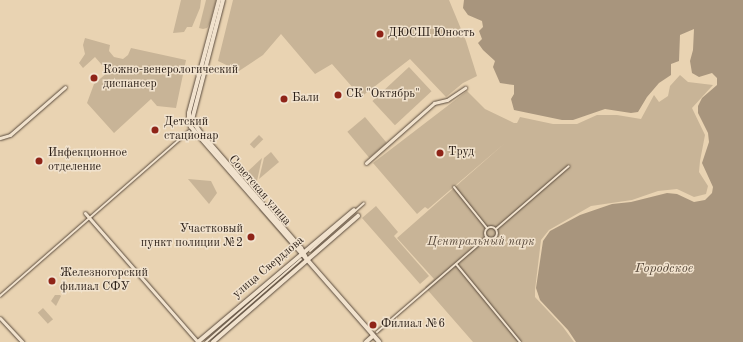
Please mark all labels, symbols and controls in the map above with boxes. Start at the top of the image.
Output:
place label: ДЮСШ Юность [388,27,475,41]
marker: ДЮСШ Юность [375,29,385,39]
place label: Кожно-венерологический диспансер [103,64,238,92]
marker: Кожно-венерологический диспансер [88,72,100,84]
place label: СК "Октябрь" [346,88,420,102]
marker: СК "Октябрь" [333,90,343,100]
place label: Бали [292,92,319,106]
marker: Бали [279,94,289,104]
place label: Детский стационар [164,116,219,144]
marker: Детский стационар [149,124,161,136]
place label: Труд [448,146,474,160]
place label: Инфекционное отделение [48,147,127,175]
marker: Труд [435,148,445,158]
street label: Советская улица [225,153,293,229]
marker: Инфекционное отделение [33,155,45,167]
place label: Участковый пункт полиции №2 [141,223,243,251]
marker: Участковый пункт полиции №2 [246,232,256,242]
street label: улица Свердлова [230,234,308,302]
park label: Центральный парк [427,236,535,250]
water label: Городское [635,261,693,277]
place label: Железногорский филиал СФУ [60,267,148,295]
marker: Железногорский филиал СФУ [47,276,57,286]
place label: Филиал №6 [381,318,445,332]
marker: Филиал №6 [368,320,378,330]

